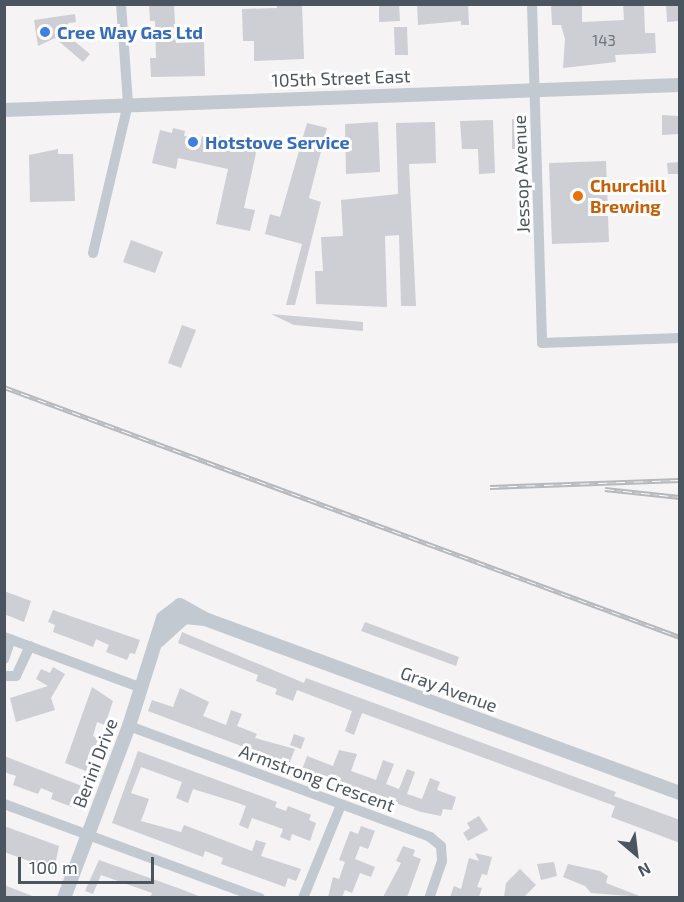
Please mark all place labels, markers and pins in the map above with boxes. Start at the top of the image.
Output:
place label: Cree Way Gas Ltd [57,21,204,43]
marker: Cree Way Gas Ltd [38,25,52,39]
place label: Hotstove Service [205,131,350,153]
marker: Hotstove Service [186,135,200,149]
place label: Churchill Brewing [590,175,666,218]
marker: Churchill Brewing [571,189,585,203]

